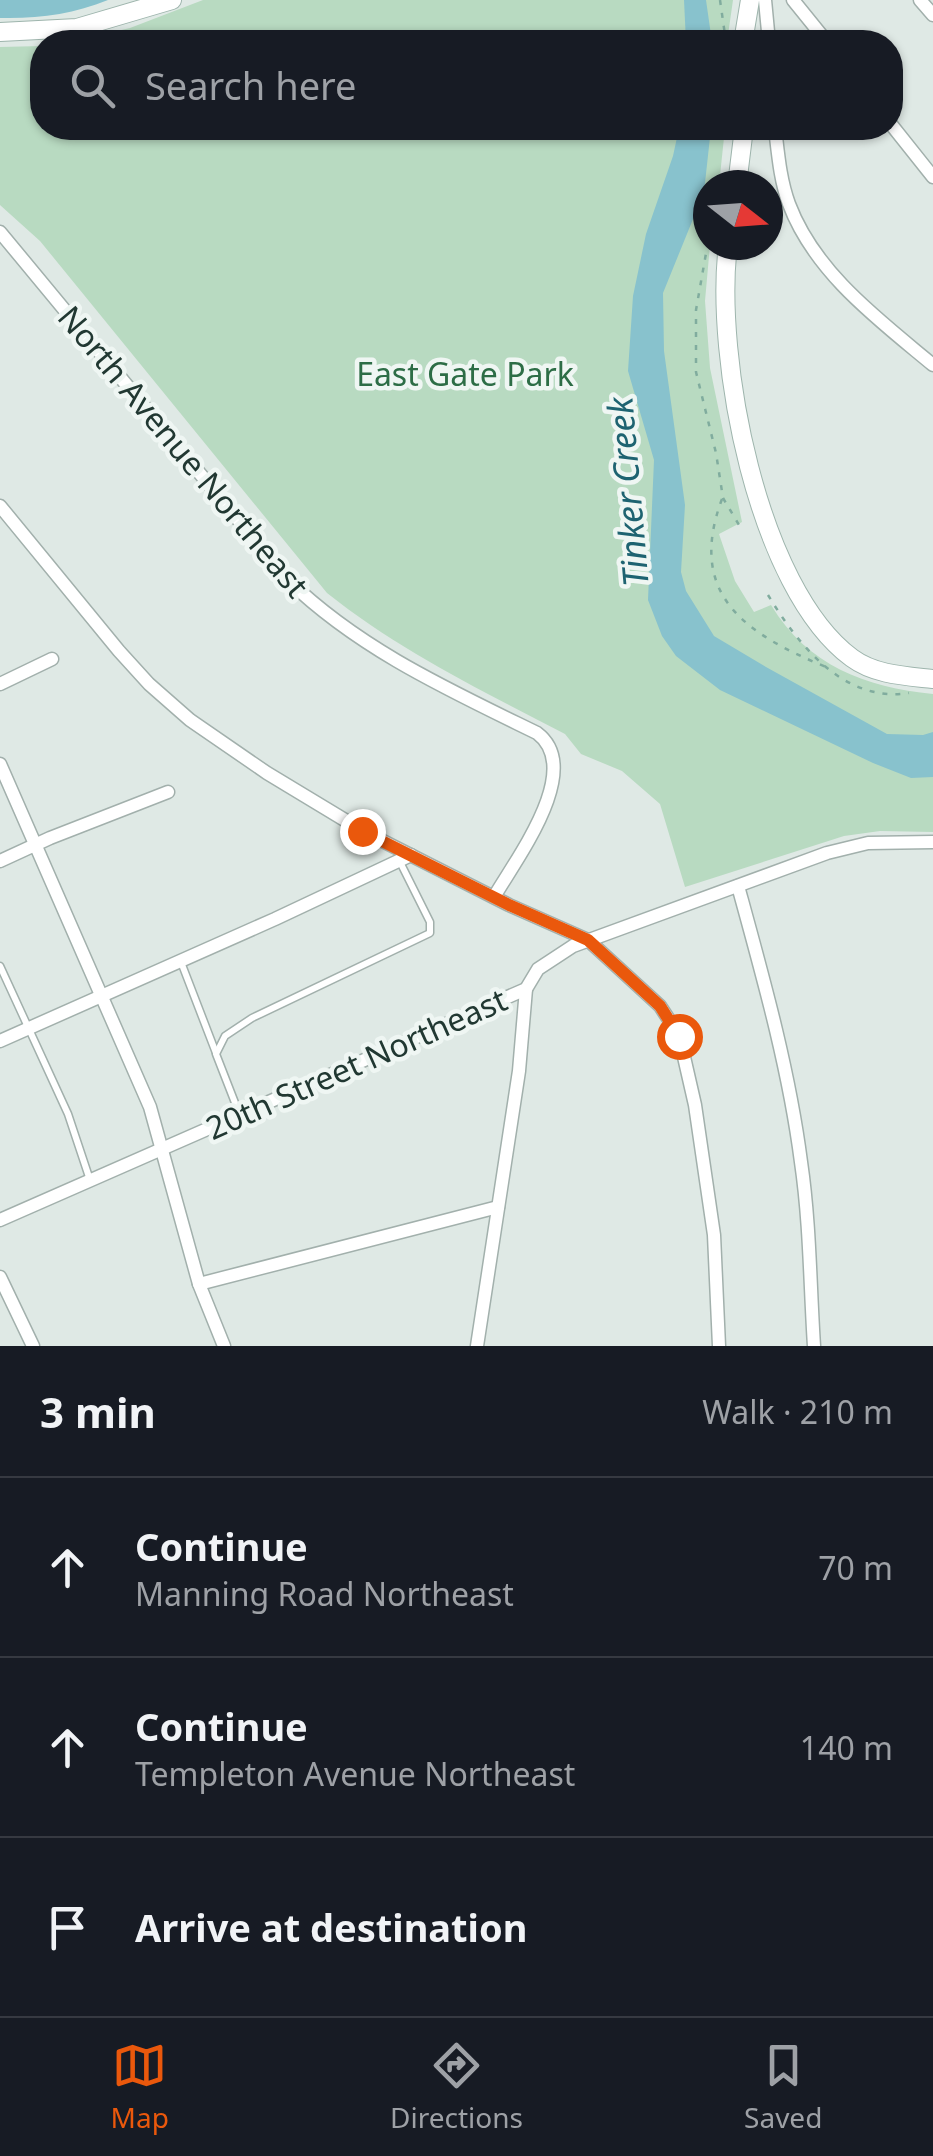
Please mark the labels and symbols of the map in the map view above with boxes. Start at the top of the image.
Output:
north arrow [693,170,783,260]
street label: North Avenue Northeast [49,296,319,606]
park label: East Gate Park [356,352,574,395]
water label: Tinker Creek [595,394,659,589]
route end [340,809,386,855]
street label: 20th Street Northeast [199,977,513,1149]
route start [657,1014,703,1060]

